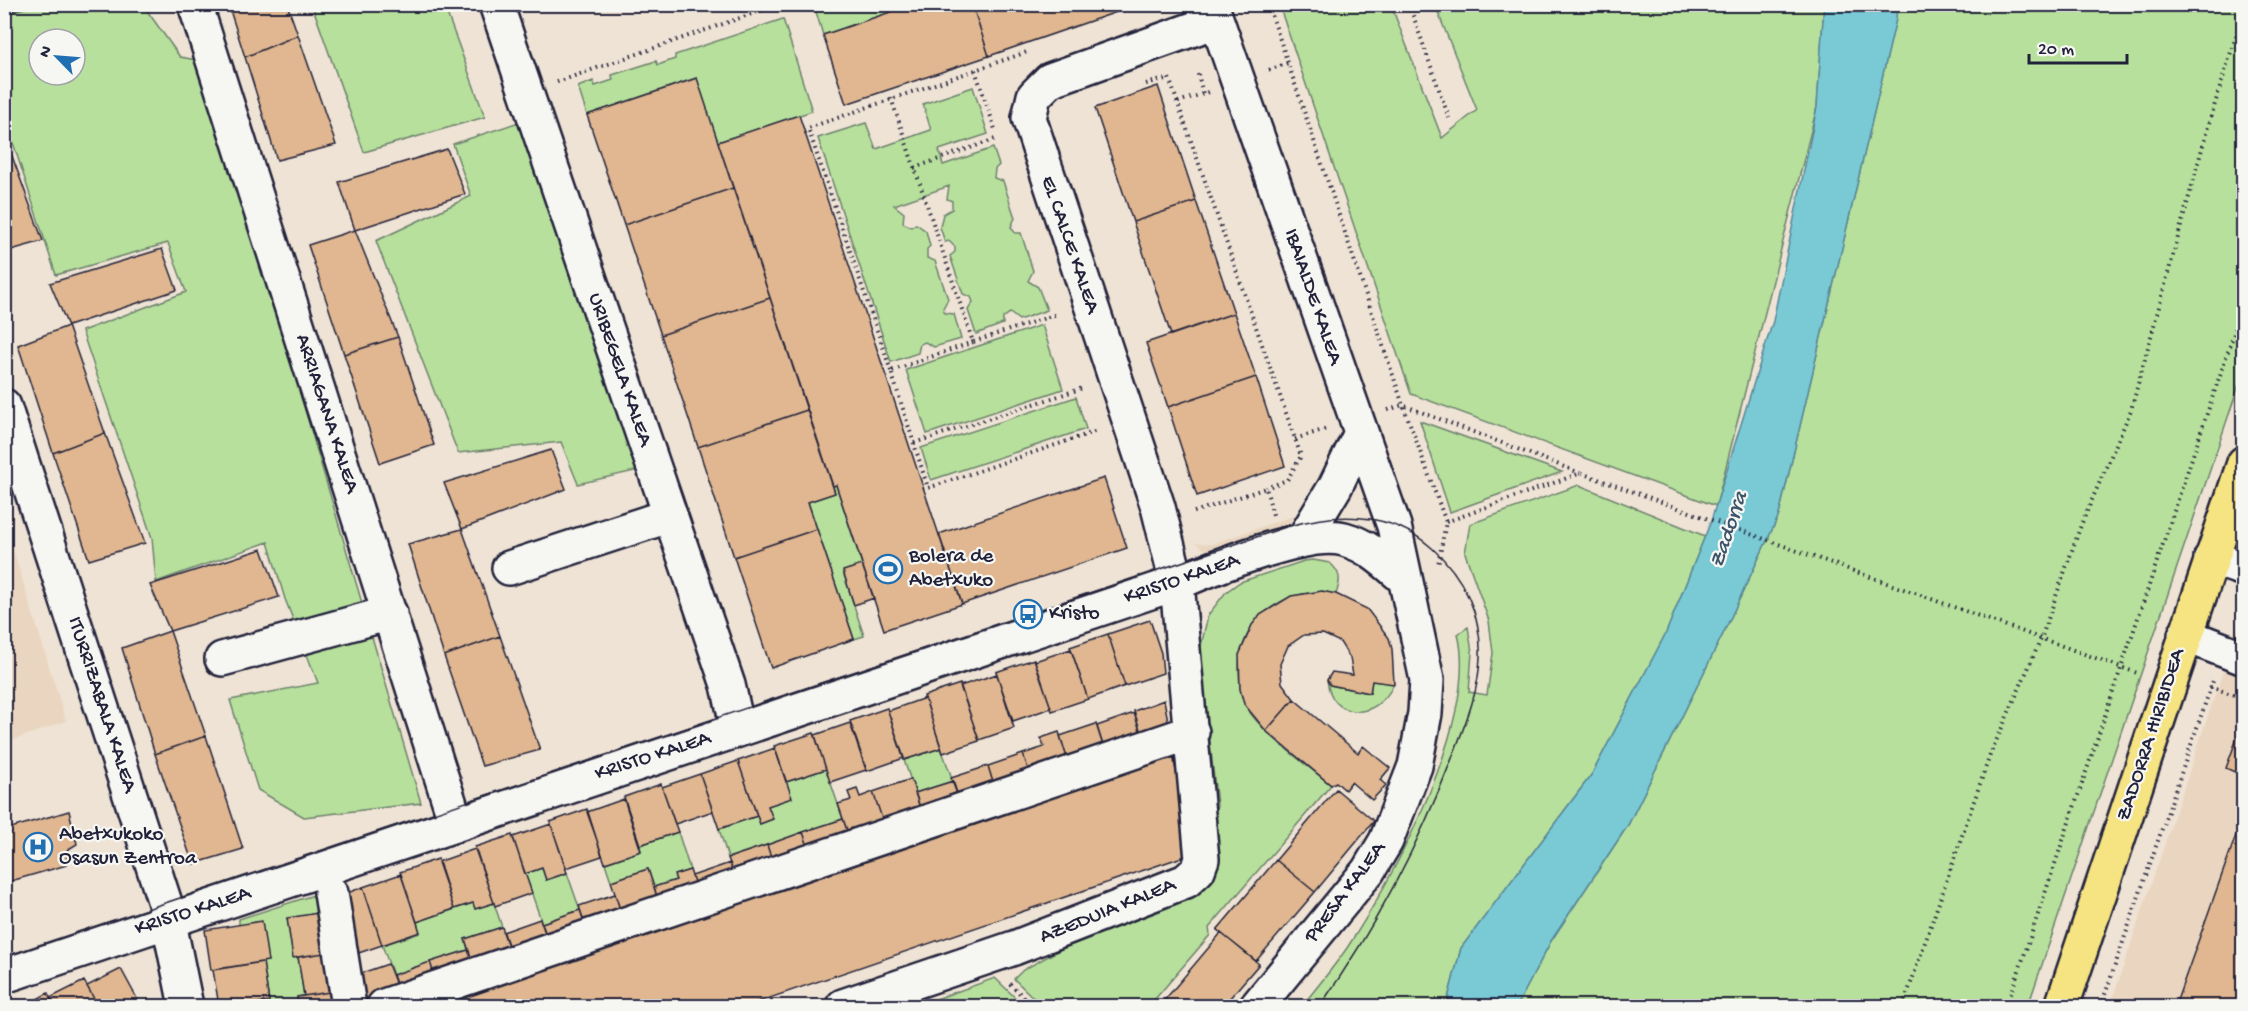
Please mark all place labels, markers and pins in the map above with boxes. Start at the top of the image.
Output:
place label: Bolera de Abetxuko [908,545,994,594]
sports icon: Bolera de Abetxuko [872,553,904,585]
bus stop icon: Kristo [1012,598,1044,630]
place label: Kristo [1049,602,1100,627]
place label: Abetxukoko Osasun Zentroa [59,823,198,872]
hospital icon: Abetxukoko Osasun Zentroa [22,831,54,863]

